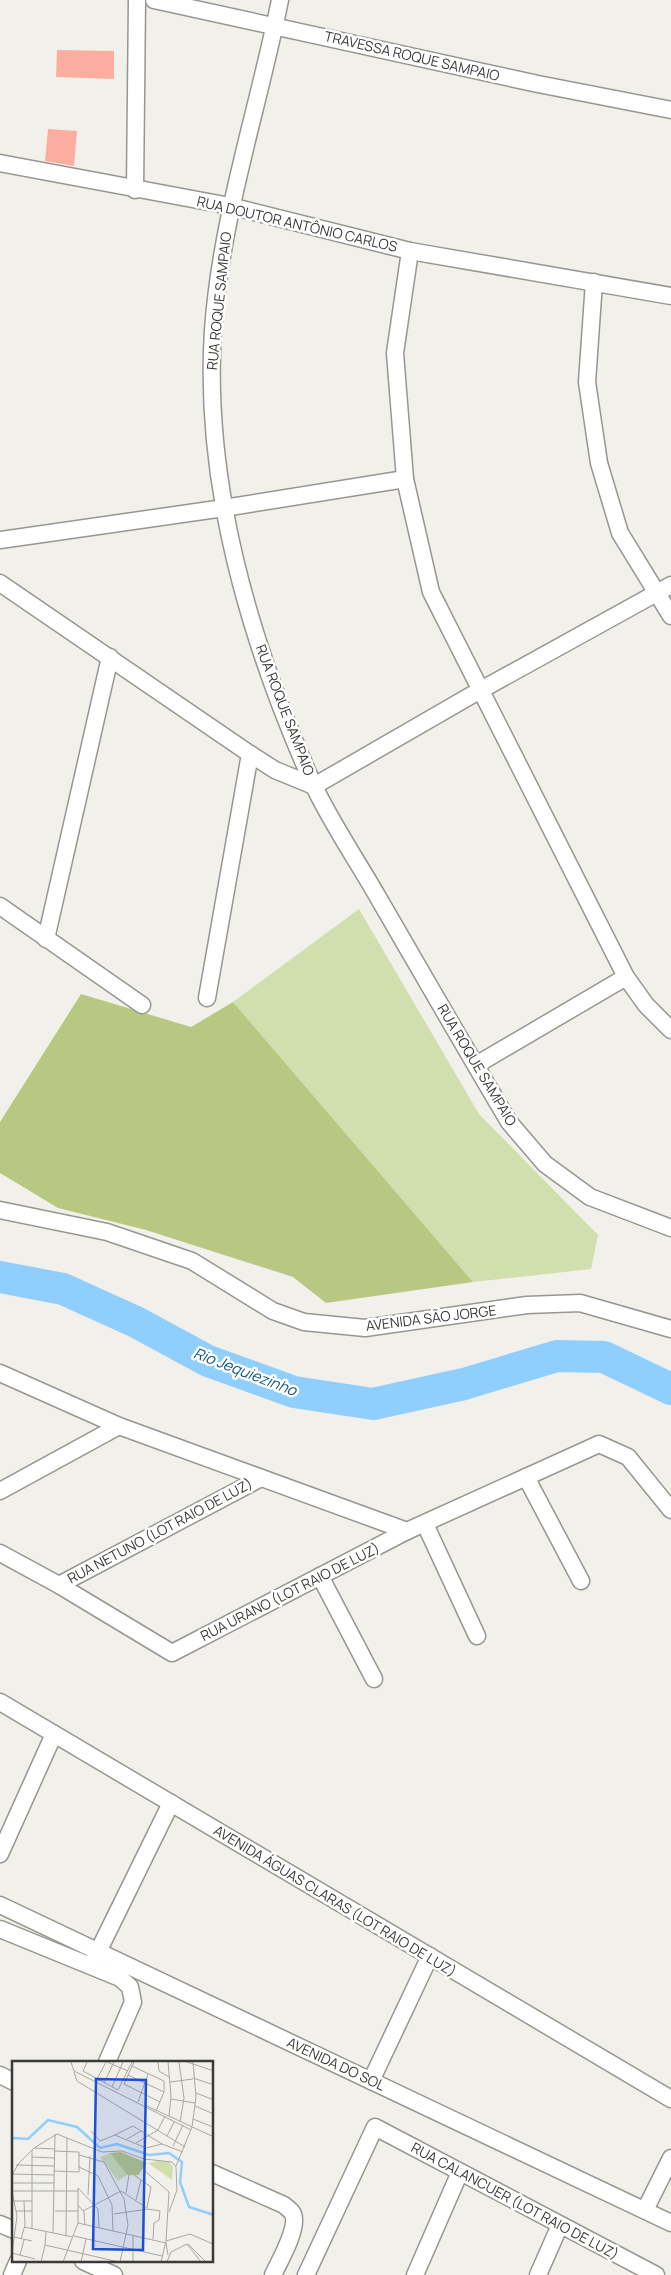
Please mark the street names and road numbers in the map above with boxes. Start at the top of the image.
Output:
street label: TRAVESSA ROQUE SAMPAIO [323,26,502,85]
street label: RUA DOUTOR ANTÔNIO CARLOS [195,191,400,256]
street label: RUA ROQUE SAMPAIO [202,231,235,371]
street label: RUA ROQUE SAMPAIO [252,642,319,778]
street label: RUA ROQUE SAMPAIO [434,1000,521,1129]
street label: AVENIDA SÃO JORGE [365,1300,497,1335]
street label: RUA NETUNO (LOT RAIO DE LUZ) [64,1474,256,1588]
street label: RUA URANO (LOT RAIO DE LUZ) [197,1538,383,1645]
street label: AVENIDA ÁGUAS CLARAS (LOT RAIO DE LUZ) [210,1820,460,1981]
street label: AVENIDA DO SOL [284,2032,388,2095]
street label: RUA CALANCUER (LOT RAIO DE LUZ) [408,2138,622,2264]

